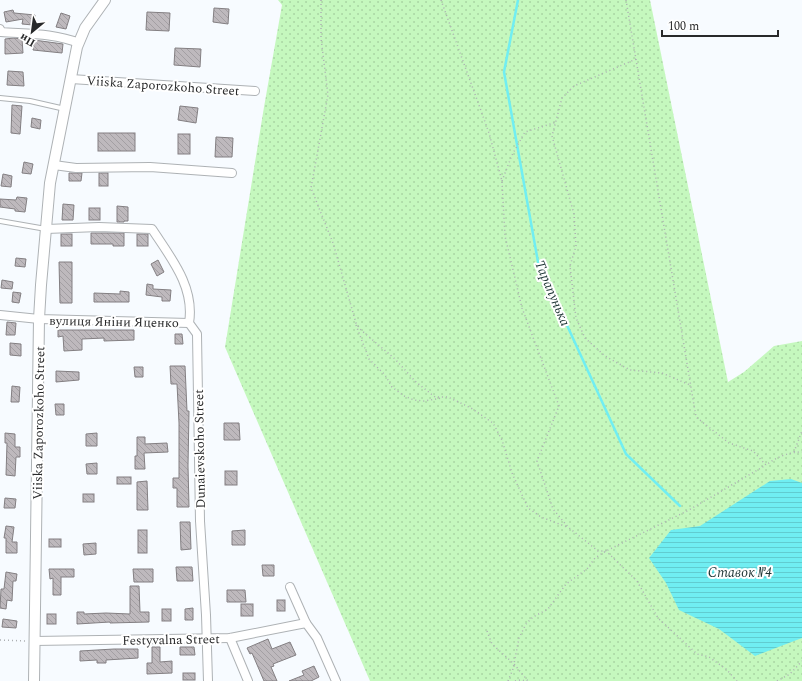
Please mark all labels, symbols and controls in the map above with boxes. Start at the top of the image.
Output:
north arrow [12,12,52,52]
scale bar [662,12,778,38]
text: 100 m [668,17,699,36]
text: Пн [16,29,38,52]
street label: Viiska Zaporozkoho Street [86,71,241,101]
water label: Тарапунька [529,257,576,329]
street label: вулиця Яніни Яценко [49,311,179,333]
street label: Viiska Zaporozkoho Street [28,346,50,500]
street label: Dunaievskoho Street [189,389,211,509]
water label: Ставок №4 [708,562,772,583]
street label: Festyvalna Street [122,629,220,651]

